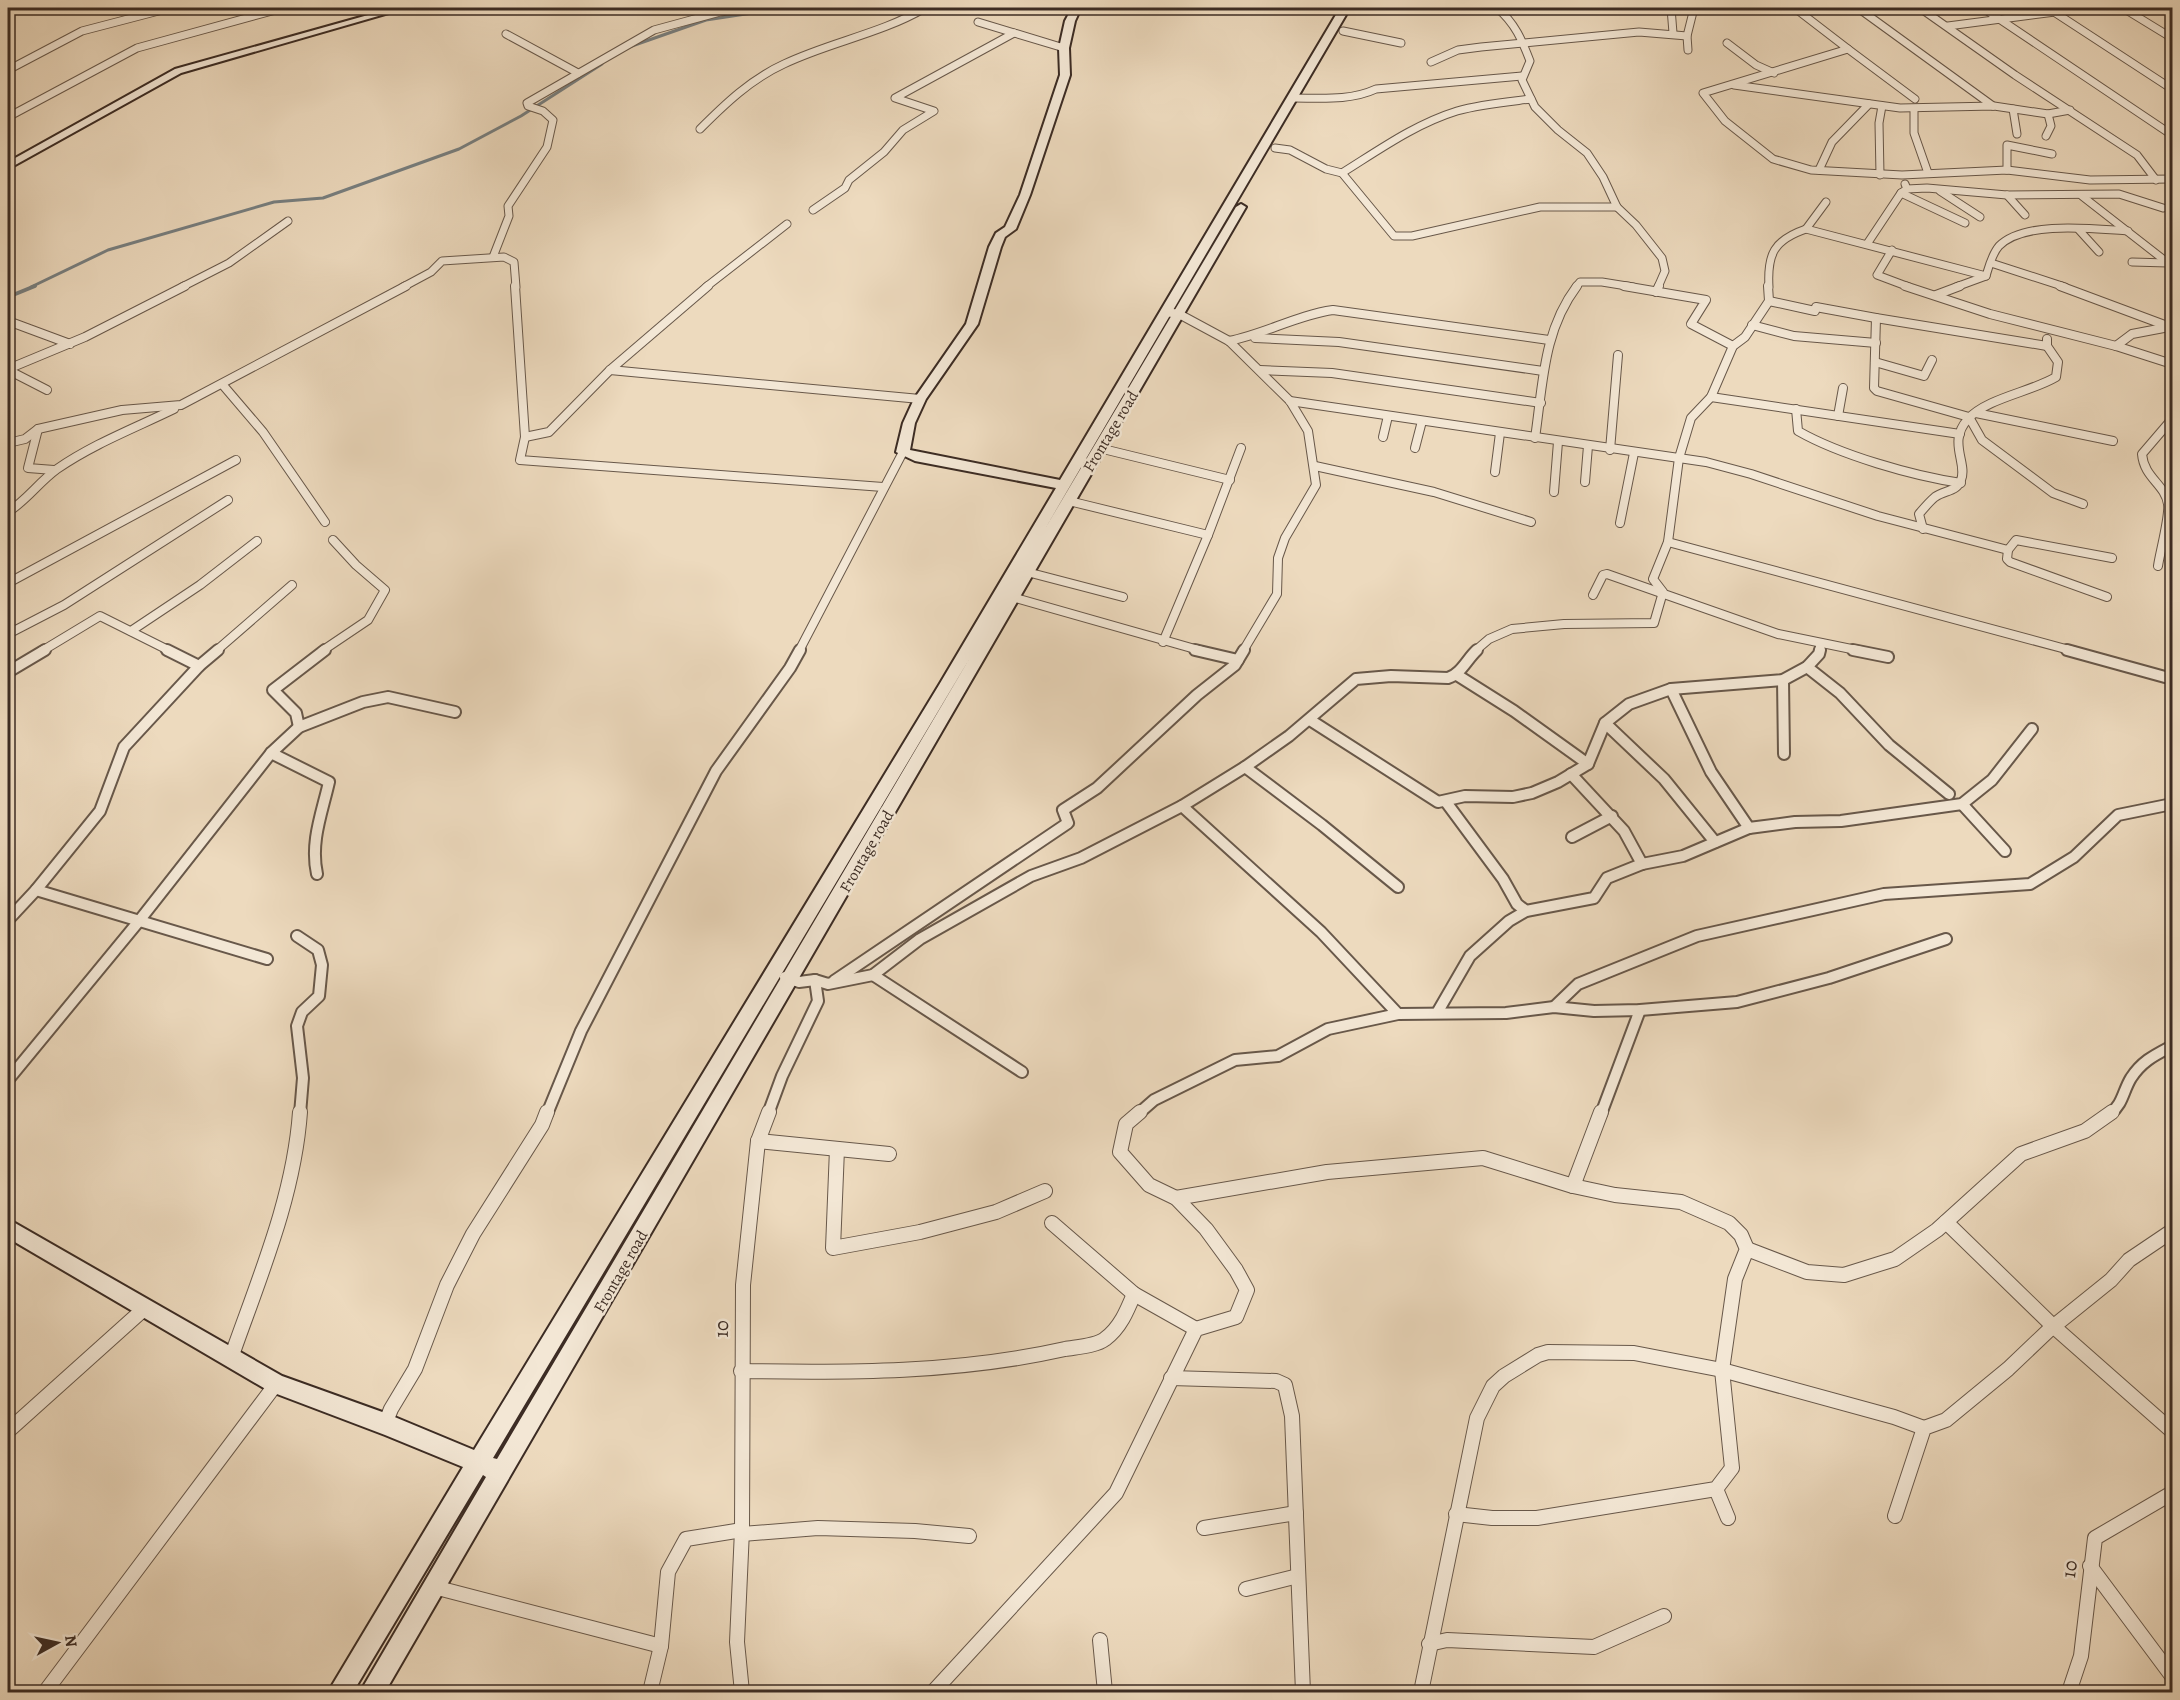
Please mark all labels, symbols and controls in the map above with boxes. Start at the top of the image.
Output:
street label: Frontage road [1078,386,1144,476]
street label: Frontage road [834,806,900,897]
street label: Frontage road [588,1226,654,1317]
street label: 10 [708,1320,735,1338]
street label: 10 [2055,1559,2084,1580]
north arrow [27,1613,87,1673]
text: N [59,1634,83,1649]

